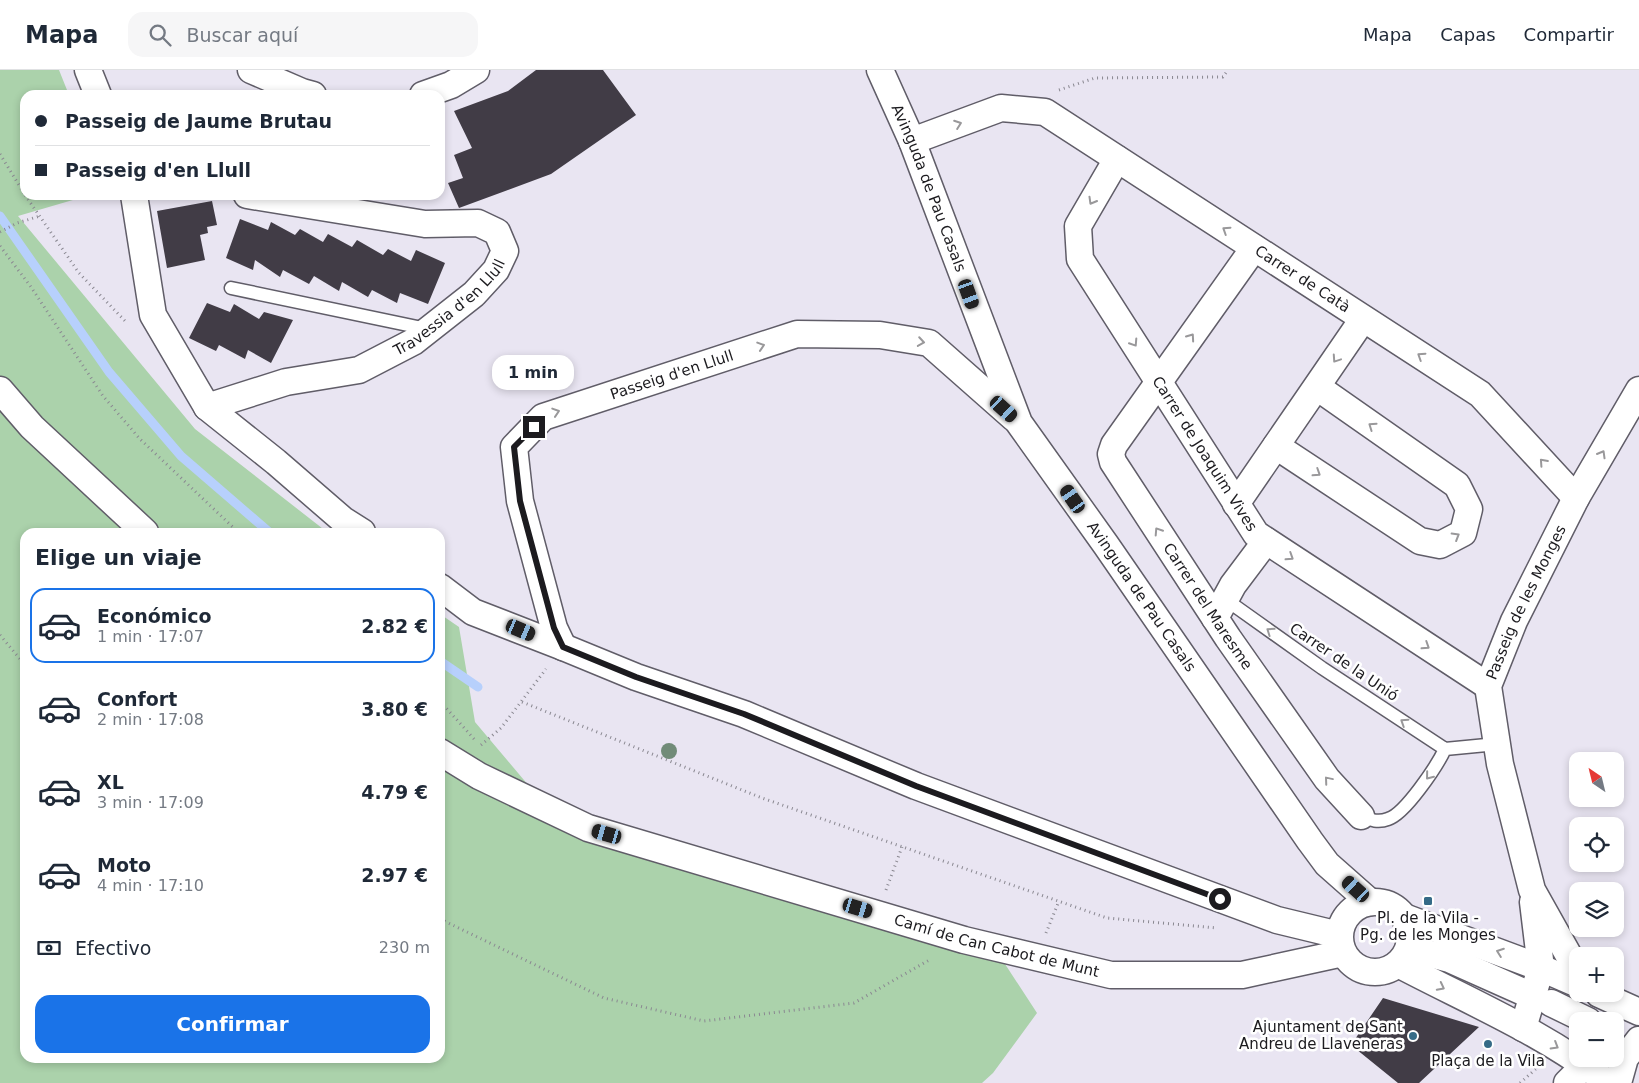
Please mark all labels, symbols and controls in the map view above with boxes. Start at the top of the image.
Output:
search box [128,12,478,57]
text: Mapa [25,21,98,49]
icon: search [146,21,174,49]
text: Buscar aquí [186,24,298,46]
text: Mapa [1363,24,1412,45]
text: Capas [1440,24,1496,45]
text: Compartir [1524,24,1614,45]
street label: Avinguda de Pau Casals [888,102,970,275]
text: Passeig de Jaume Brutau [65,110,332,132]
one-way arrow [953,120,962,130]
text: Passeig d'en Llull [65,159,251,181]
one-way arrow [1089,195,1099,204]
one-way arrow [1222,226,1231,236]
street label: Carrer de Catà [1251,241,1354,316]
street label: Travessia d'en Llull [390,256,509,360]
car [956,277,981,311]
one-way arrow [1185,333,1194,343]
one-way arrow [917,336,925,346]
one-way arrow [1128,338,1137,347]
one-way arrow [756,342,764,352]
street label: Passeig d'en Llull [608,346,736,403]
one-way arrow [1333,353,1342,363]
one-way arrow [1417,353,1427,362]
callout: 1 min [493,354,575,390]
text: 1 min [508,363,558,382]
street label: Carrer de Joaquim Vives [1148,373,1261,535]
car [987,393,1020,425]
one-way arrow [552,408,560,418]
route end [523,416,545,438]
one-way arrow [1369,423,1378,431]
one-way arrow [1595,450,1605,459]
one-way arrow [1540,459,1549,468]
one-way arrow [1311,467,1320,476]
car [1058,482,1087,516]
street label: Avinguda de Pau Casals [1083,518,1200,675]
street label: Passeig de les Monges [1482,522,1570,682]
one-way arrow [1155,527,1164,536]
one-way arrow [1451,532,1460,542]
street label: Carrer del Maresme [1159,539,1256,673]
text: Elige un viaje [35,545,202,570]
one-way arrow [1285,550,1294,560]
icon: car [37,603,82,648]
text: Económico [97,605,212,627]
text: 2.82 € [361,615,428,637]
car [504,617,537,643]
street label: Carrer de la Unió [1286,619,1402,705]
text: 1 min · 17:07 [97,627,204,646]
one-way arrow [1266,628,1276,637]
one-way arrow [1421,639,1430,649]
icon: car [37,686,82,731]
text: Confort [97,688,177,710]
text: 3.80 € [361,698,428,720]
text: 2 min · 17:08 [97,710,204,729]
one-way arrow [1401,719,1410,729]
north arrow [1569,752,1624,808]
map controls [1569,752,1624,1067]
icon: car [37,769,82,814]
one-way arrow [1426,770,1434,779]
text: XL [97,771,124,793]
one-way arrow [1325,777,1334,786]
text: 4.79 € [361,781,428,803]
text: 3 min · 17:09 [97,793,204,812]
button: locate [1569,817,1624,872]
car [590,823,623,845]
icon: car [37,852,82,897]
text: Moto [97,854,151,876]
text: 2.97 € [361,864,428,886]
car [1339,873,1372,905]
text: 4 min · 17:10 [97,876,204,895]
button: layers [1569,882,1624,937]
route start [1209,888,1231,910]
marker: Pl. de la Vila - Pg. de les Monges [1422,895,1434,907]
car [841,896,874,920]
place label: Pl. de la Vila - Pg. de les Monges [1360,909,1496,944]
street label: Camí de Can Cabot de Munt [892,911,1101,981]
icon: cash [35,934,63,962]
text: Efectivo [75,937,151,959]
text: 230 m [379,938,430,957]
button: + [1569,947,1624,1002]
one-way arrow [1496,948,1505,958]
one-way arrow [1436,981,1445,991]
button: Confirmar [35,995,430,1053]
button: − [1569,1012,1624,1067]
place label: Ajuntament de Sant Andreu de Llaveneras [1239,1018,1403,1053]
marker: Ajuntament de Sant Andreu de Llaveneras [1407,1030,1419,1042]
marker: Plaça de la Vila [1482,1038,1494,1050]
one-way arrow [1549,1040,1558,1050]
place label: Plaça de la Vila [1431,1052,1545,1070]

